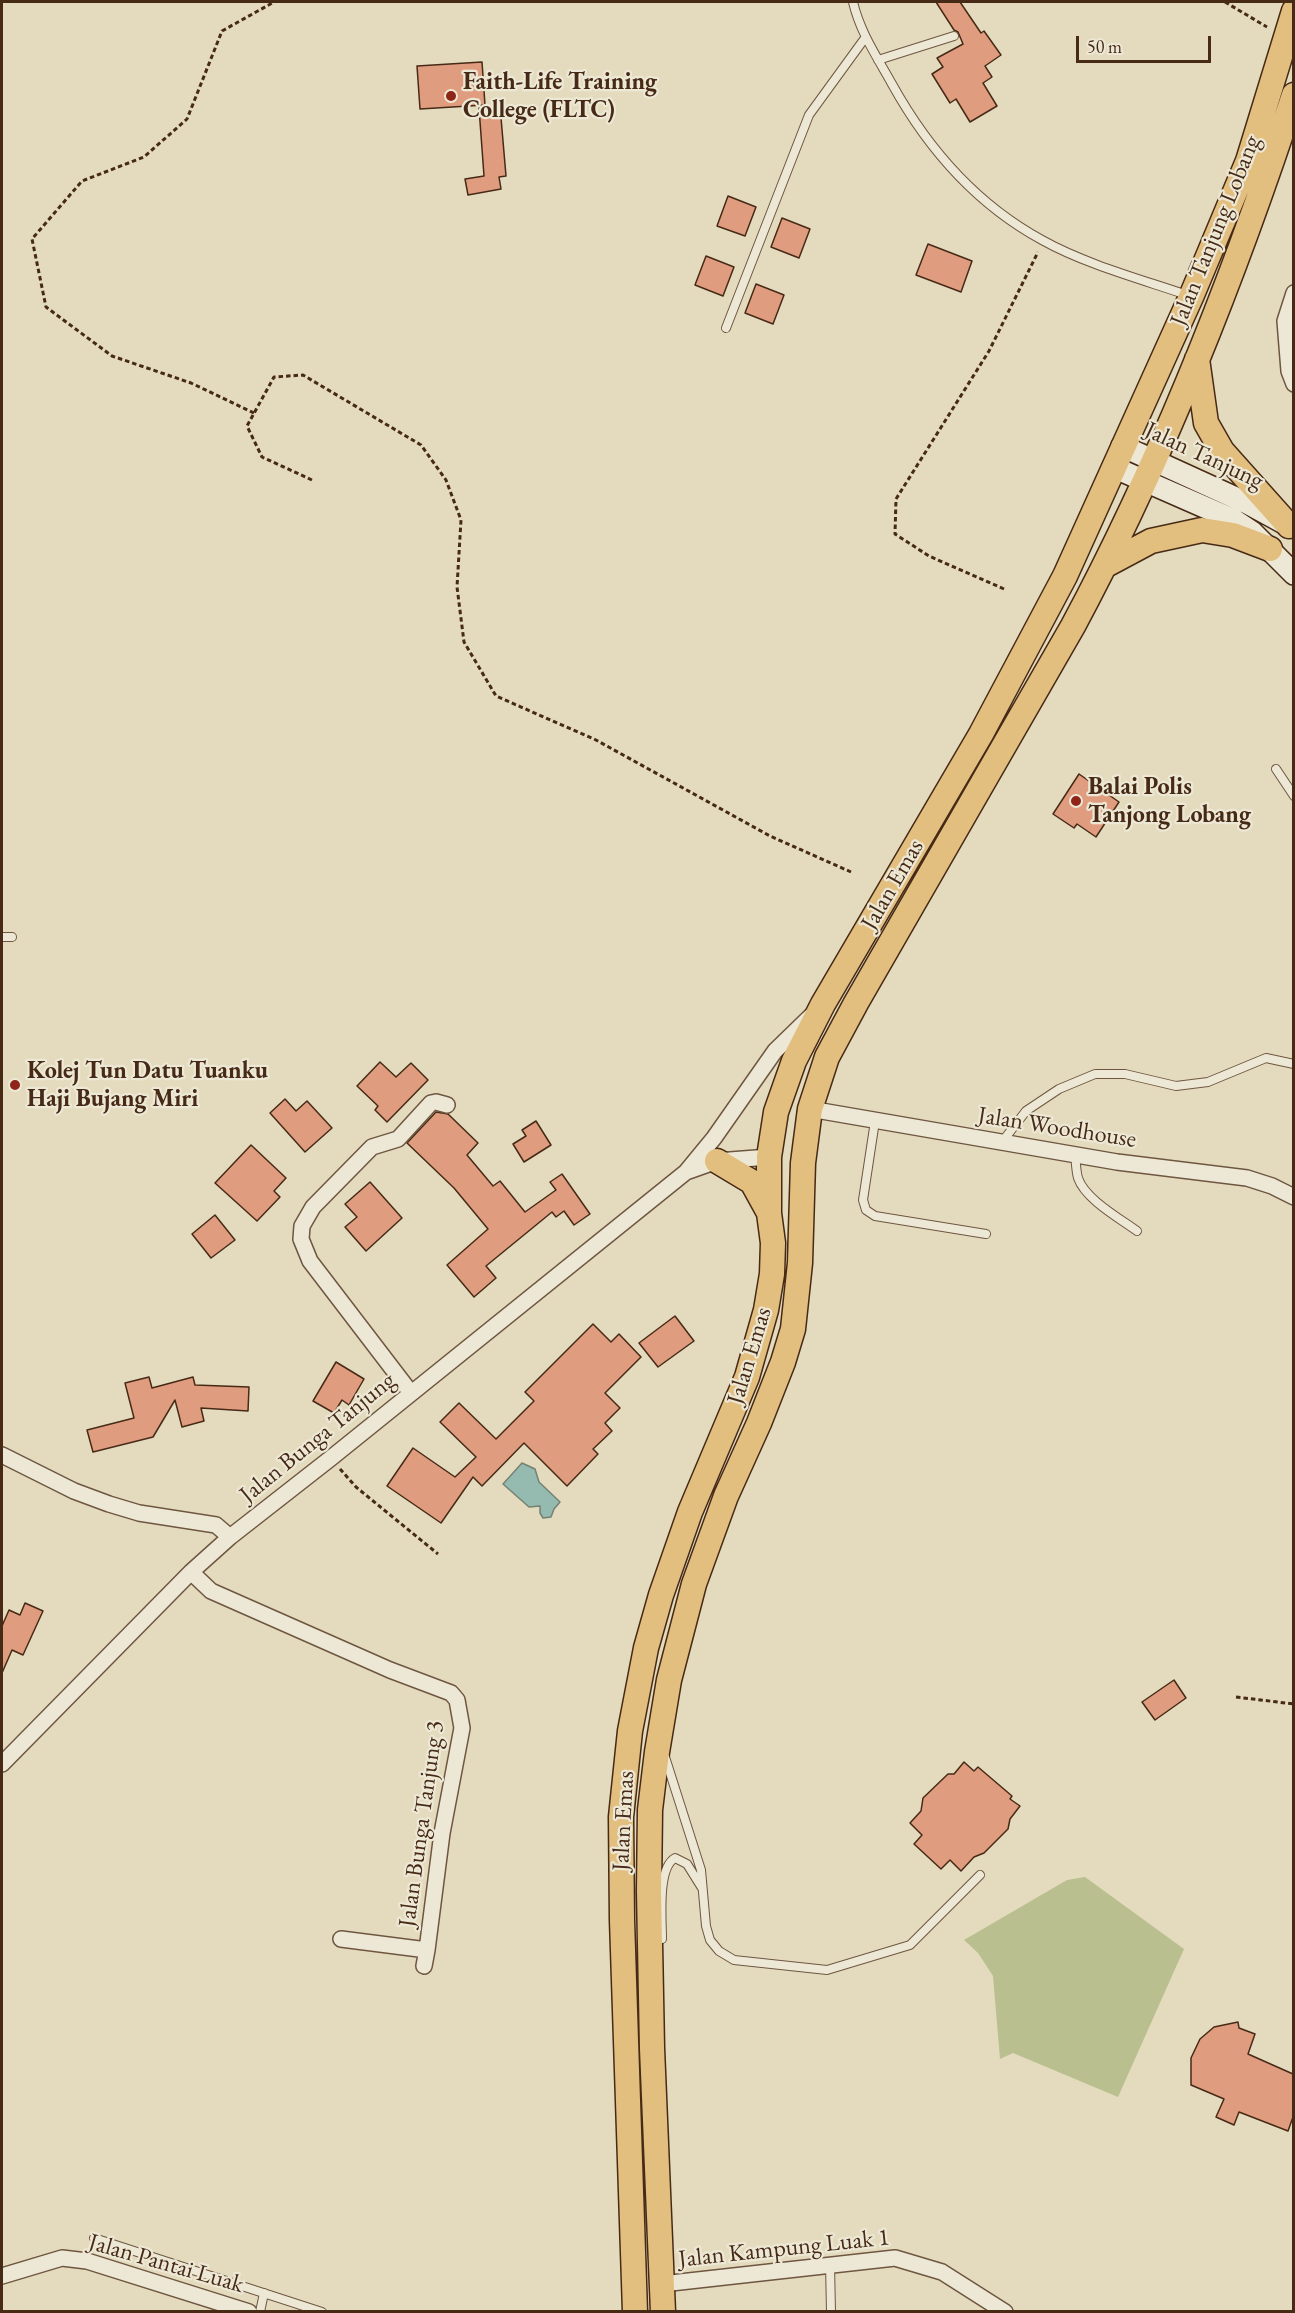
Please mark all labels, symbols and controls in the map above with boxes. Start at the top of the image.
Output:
scale bar [1079,24,1214,62]
text: 50 m [1087,35,1122,58]
place label: Faith-Life Training College (FLTC) [463,68,657,124]
marker: Faith-Life Training College (FLTC) [444,89,458,103]
street label: Jalan Tanjung Lobang [1165,132,1267,330]
street label: Jalan Tanjung [1140,416,1268,496]
place label: Balai Polis Tanjong Lobang [1088,773,1251,829]
marker: Balai Polis Tanjong Lobang [1069,794,1083,808]
street label: Jalan Emas [856,834,930,936]
place label: Kolej Tun Datu Tuanku Haji Bujang Miri [27,1057,268,1113]
marker: Kolej Tun Datu Tuanku Haji Bujang Miri [8,1078,22,1092]
street label: Jalan Woodhouse [976,1101,1138,1155]
street label: Jalan Emas [722,1304,778,1408]
street label: Jalan Bunga Tanjung [234,1366,402,1510]
street label: Jalan Bunga Tanjung 3 [393,1719,451,1929]
street label: Jalan Emas [607,1770,641,1872]
street label: Jalan Kampung Luak 1 [677,2224,891,2274]
street label: Jalan Pantai Luak [85,2228,247,2300]

